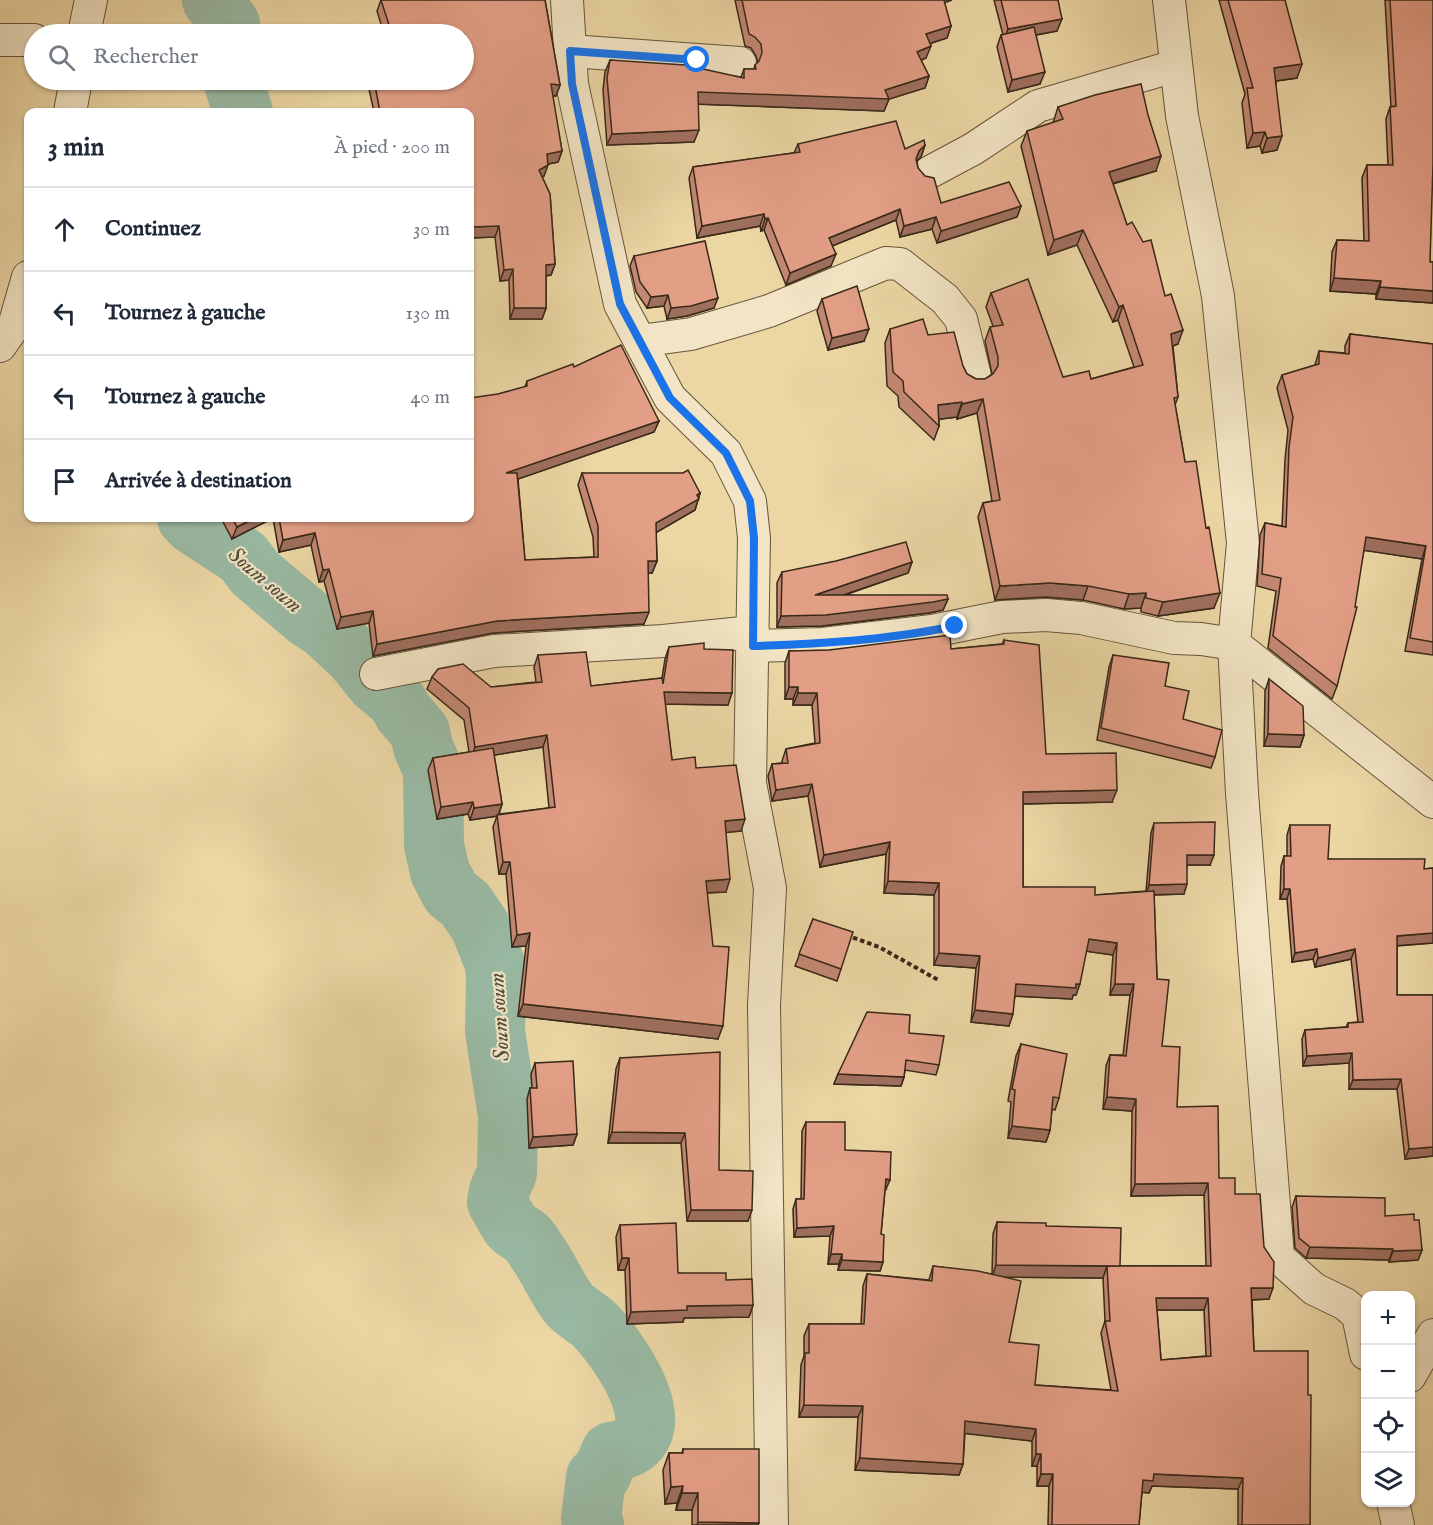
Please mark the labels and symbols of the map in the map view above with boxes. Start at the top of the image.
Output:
route start [683,46,709,72]
water label: Soum soum [222,541,308,620]
route end [941,612,967,638]
water label: Soum soum [483,972,517,1062]

